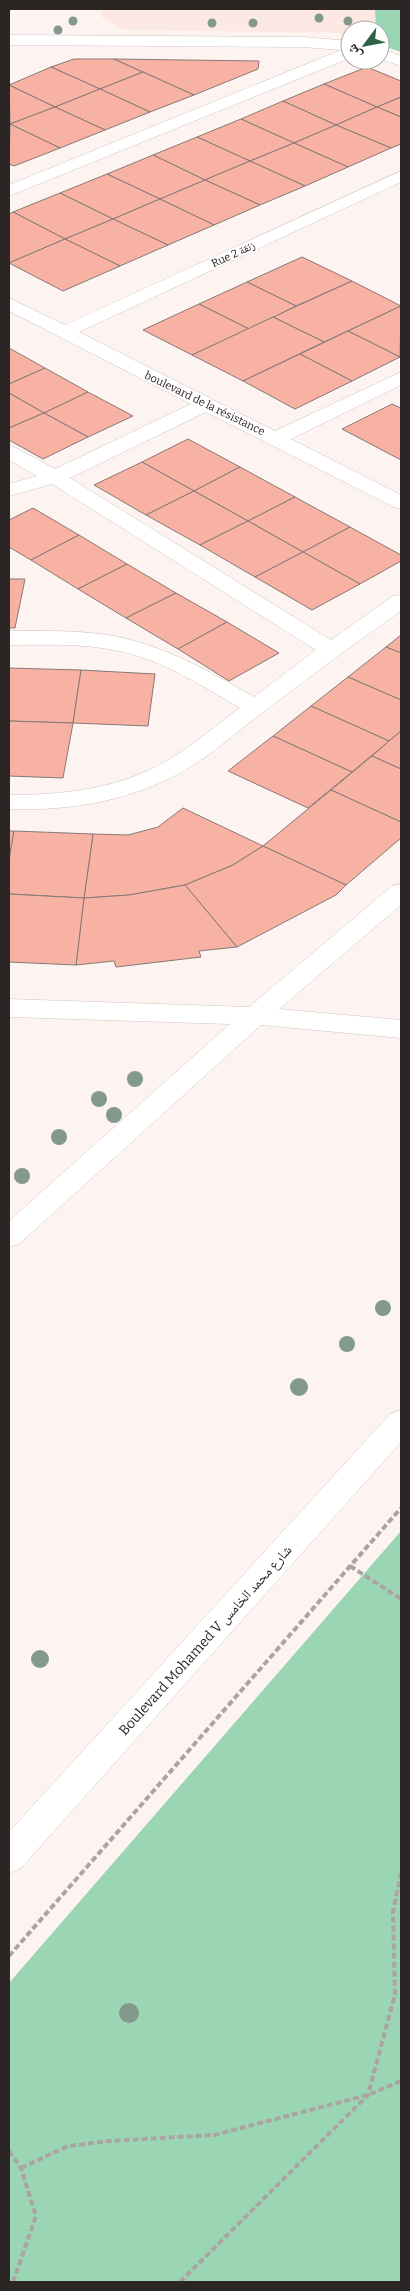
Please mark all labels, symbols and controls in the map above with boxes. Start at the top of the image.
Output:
north arrow [340,20,390,70]
text: ش [343,41,366,62]
street label: Rue 2 زنقة [209,239,257,270]
street label: boulevard de la résistance [143,369,267,438]
street label: Boulevard Mohamed V شارع محمد الخامس [115,1542,296,1740]

